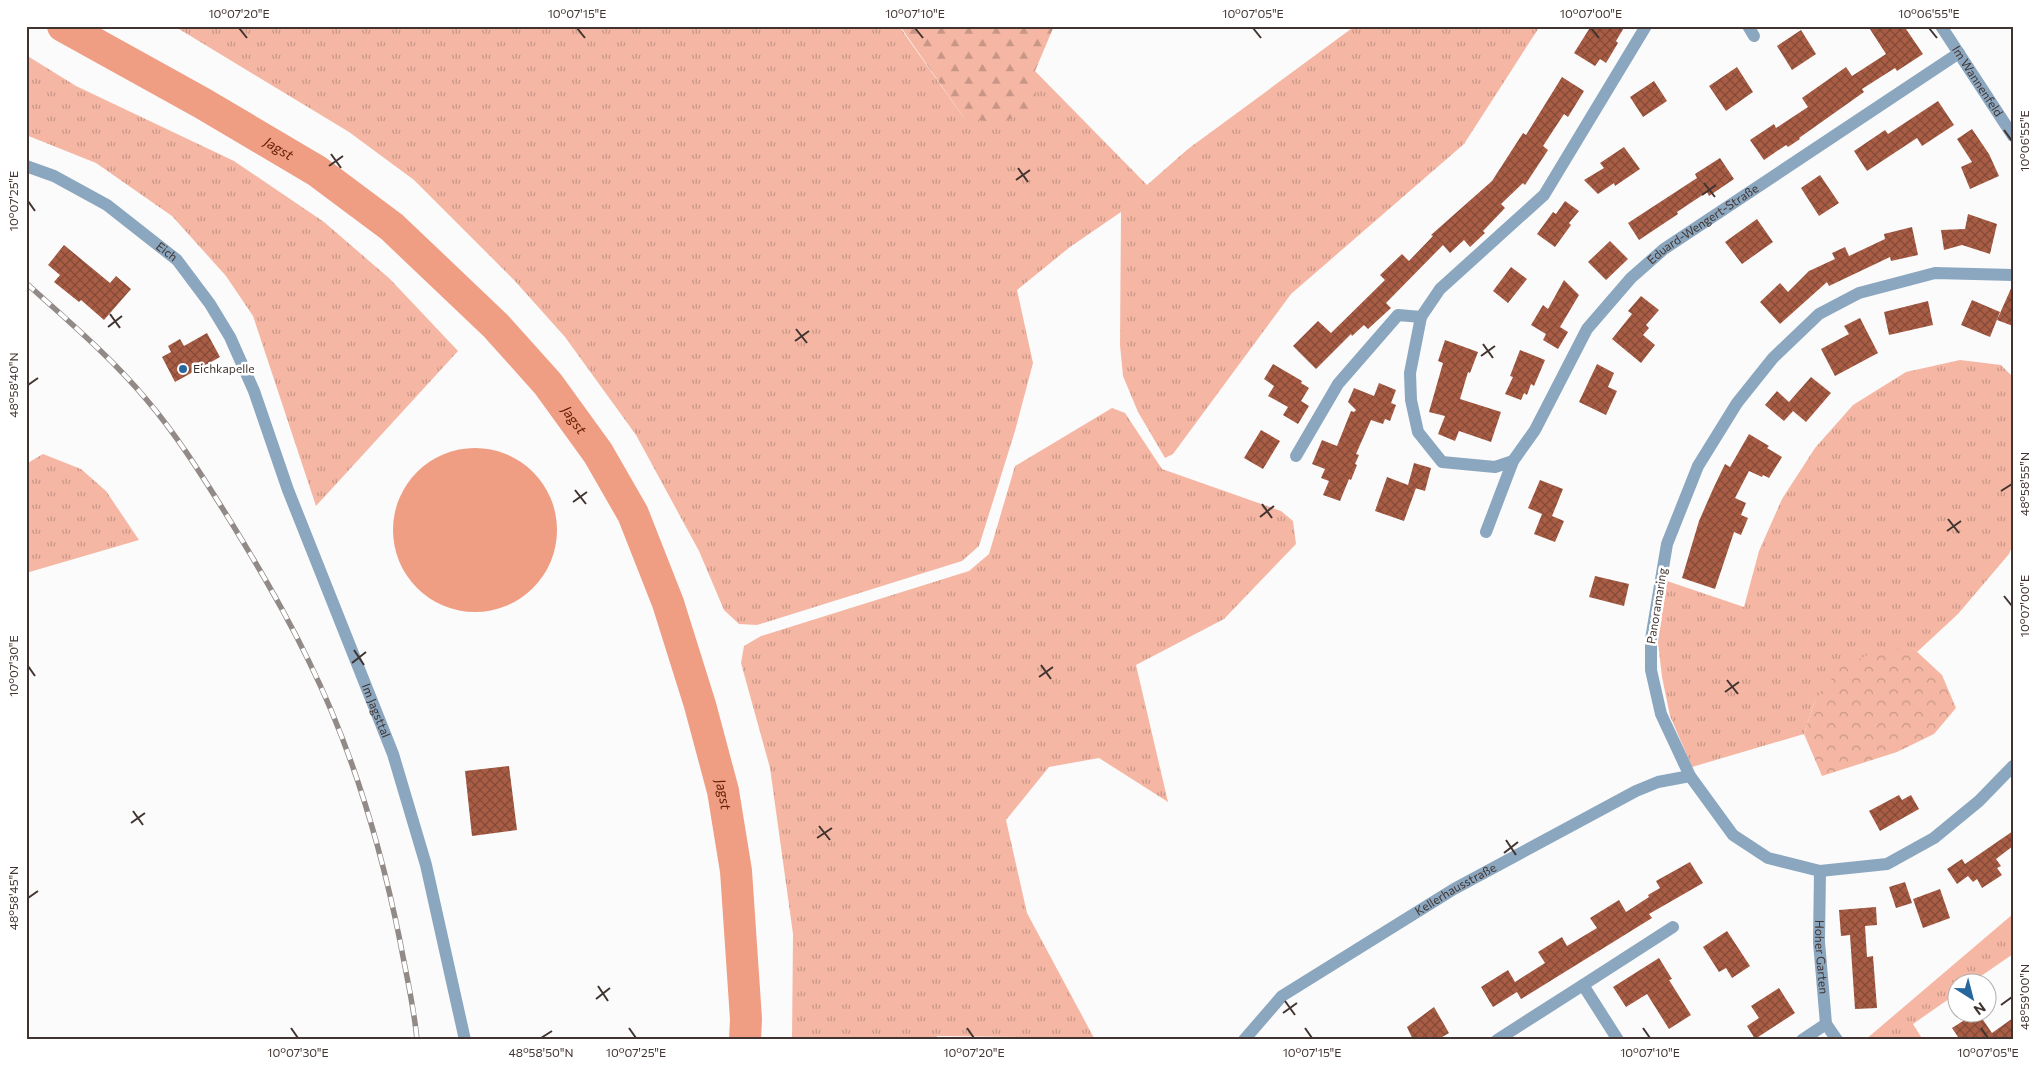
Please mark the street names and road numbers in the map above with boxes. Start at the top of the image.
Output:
street label: Im Wannenfeld [1950,43,2006,119]
street label: Eduard-Wengert-Straße [1644,180,1761,267]
street label: Eich [154,238,181,264]
street label: Panoramaring [1643,566,1669,645]
street label: Im Jagsttal [360,681,394,739]
street label: Kellerhausstraße [1412,860,1498,918]
street label: Hoher Garten [1813,920,1831,995]

